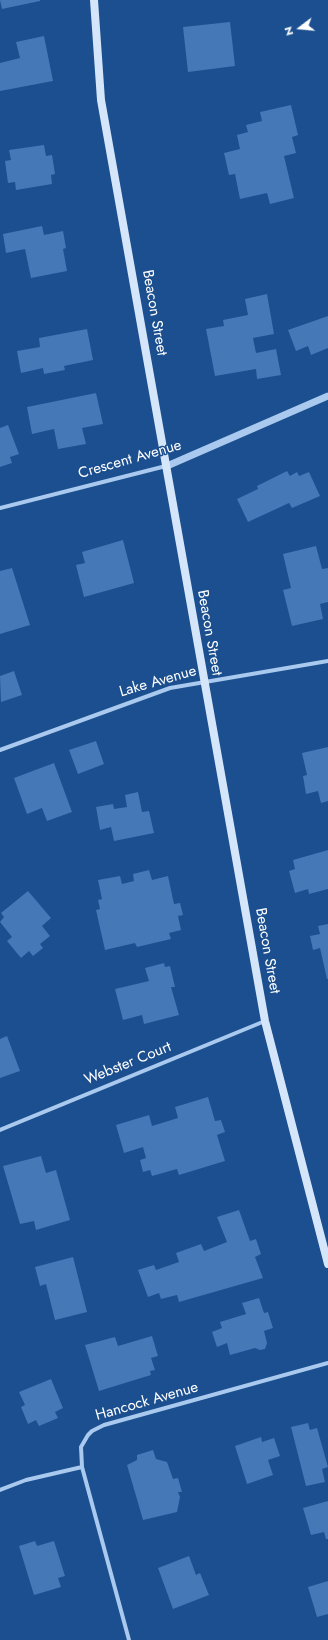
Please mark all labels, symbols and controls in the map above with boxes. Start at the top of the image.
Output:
north arrow [280,8,320,48]
text: N [280,25,297,38]
street label: Beacon Street [138,269,170,357]
street label: Crescent Avenue [76,437,184,483]
street label: Beacon Street [193,589,225,677]
street label: Lake Avenue [117,662,199,702]
street label: Beacon Street [251,907,283,995]
street label: Webster Court [82,1038,174,1090]
street label: Hancock Avenue [93,1379,201,1425]

